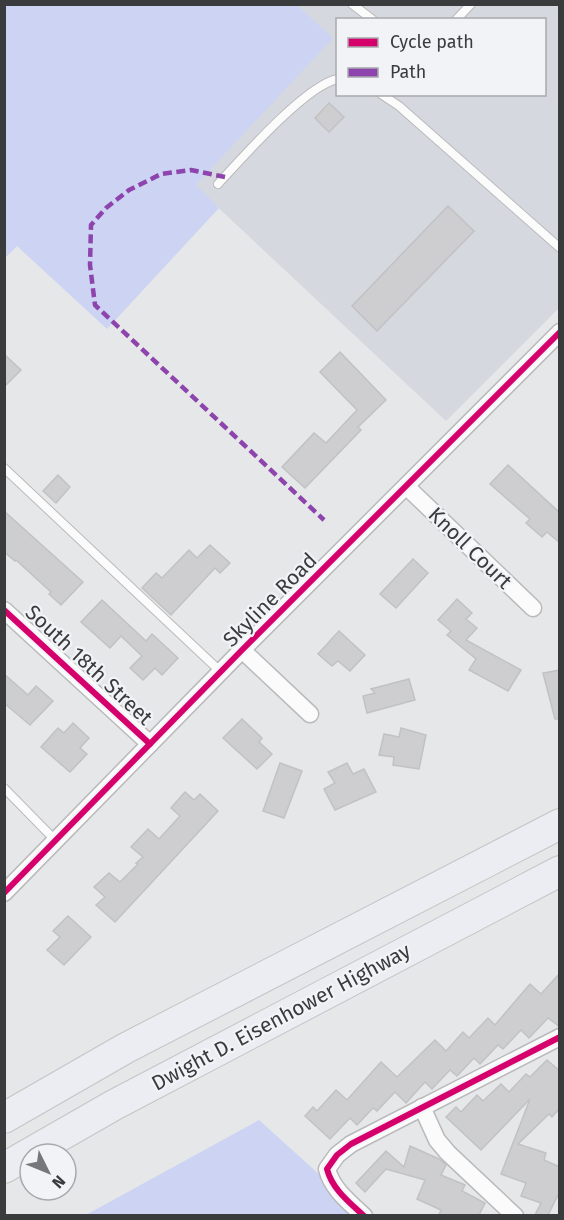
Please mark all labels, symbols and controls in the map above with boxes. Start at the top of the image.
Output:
legend [336,18,546,96]
text: Cycle path [390,31,474,53]
text: Path [390,61,426,83]
street label: Knoll Court [423,502,518,595]
street label: Skyline Road [218,548,322,652]
street label: South 18th Street [20,599,158,731]
street label: Dwight D. Eisenhower Highway [147,937,416,1096]
north arrow [18,1142,78,1202]
text: N [48,1172,69,1192]

